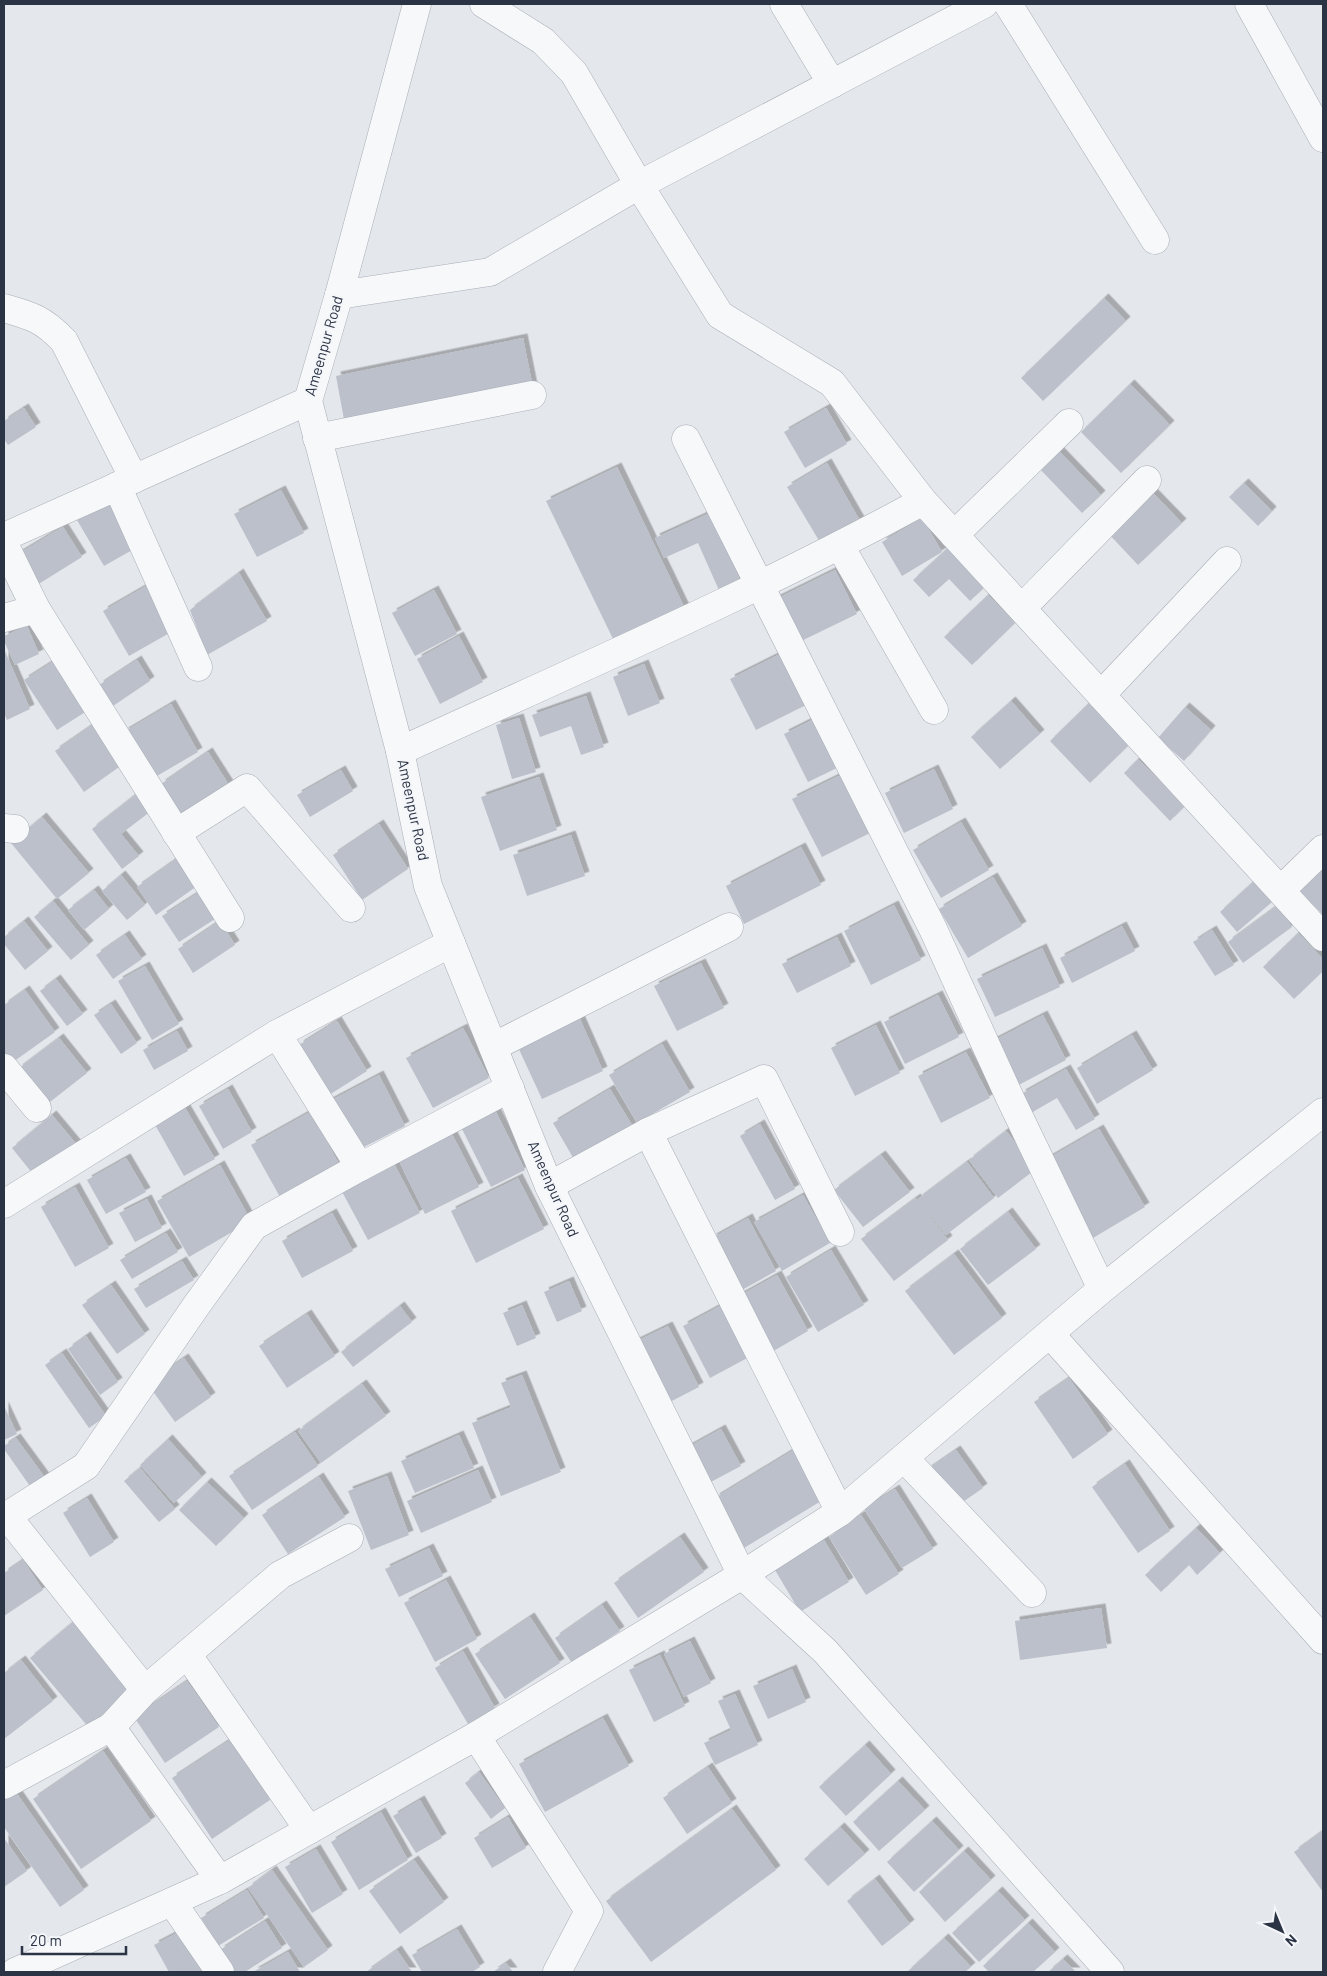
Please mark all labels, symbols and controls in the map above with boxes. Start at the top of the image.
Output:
street label: Ameenpur Road [300,294,346,398]
street label: Ameenpur Road [394,757,434,862]
street label: Ameenpur Road [525,1138,583,1240]
north arrow [1257,1906,1307,1956]
scale bar [22,1924,126,1956]
text: 20 m [30,1931,62,1949]
text: N [1282,1931,1301,1950]

